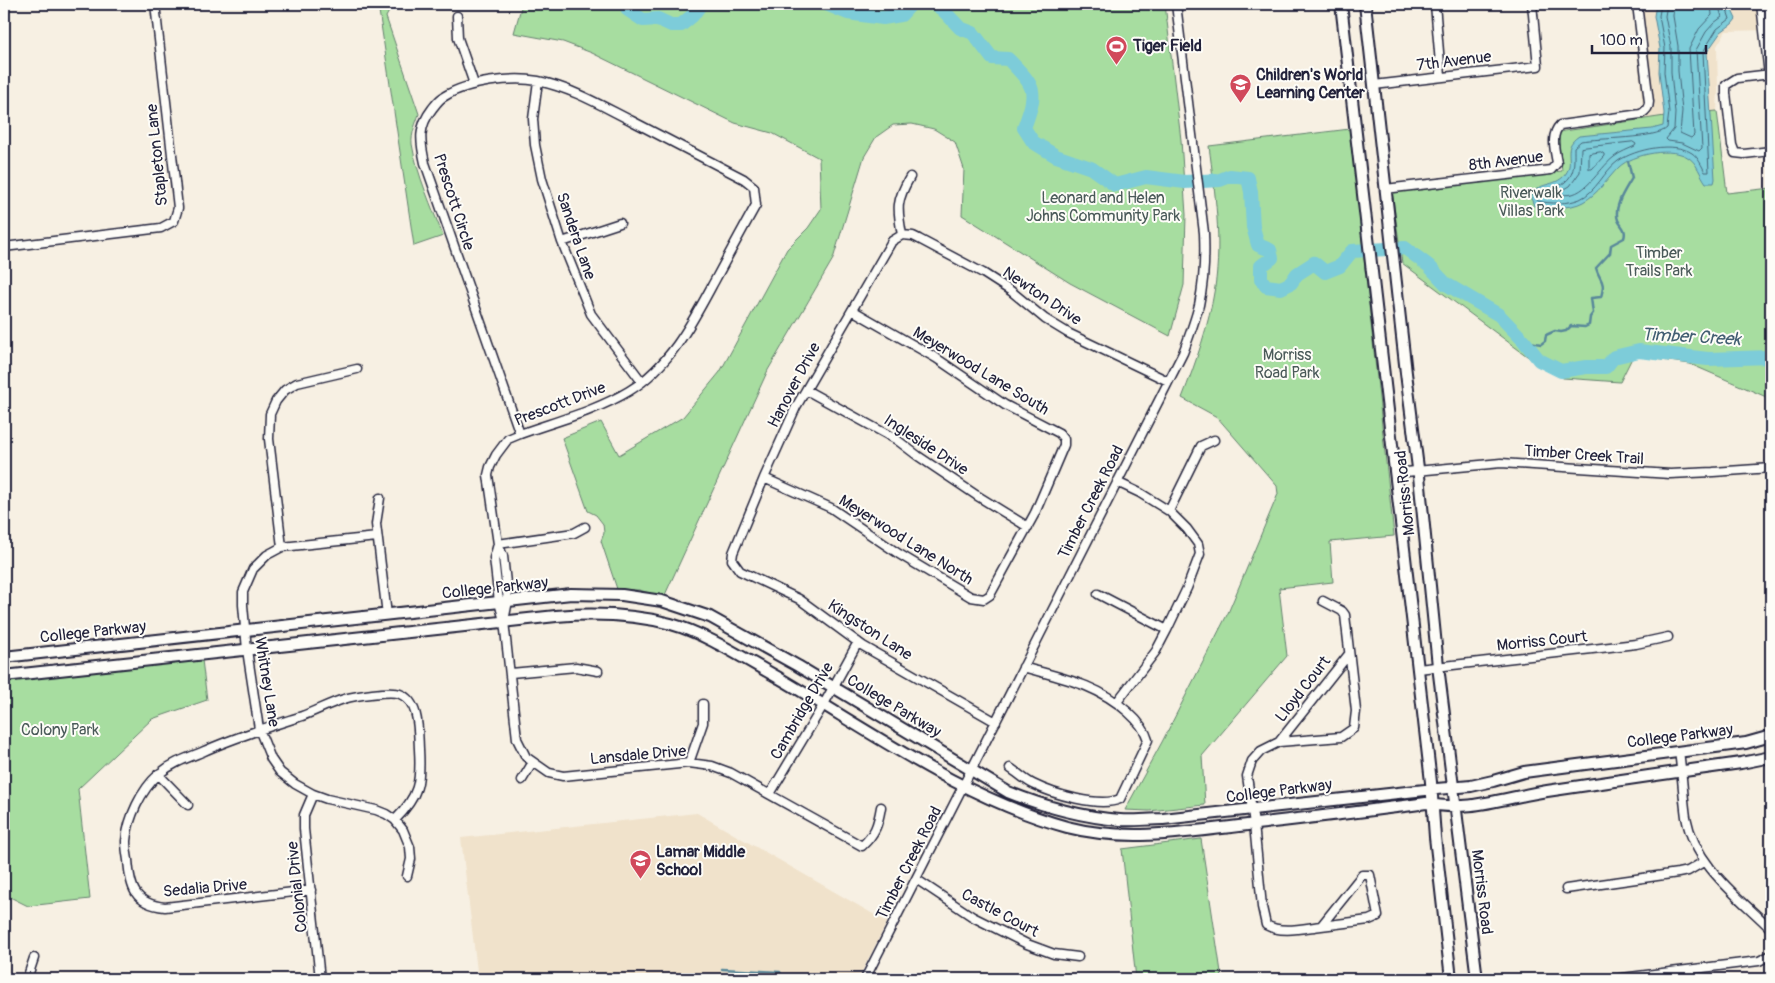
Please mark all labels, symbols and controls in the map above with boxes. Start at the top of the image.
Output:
scale bar [1592,22,1706,54]
text: 100 m [1600,31,1643,50]
sports icon: Tiger Field [1105,34,1129,65]
place label: Tiger Field [1132,36,1202,56]
street label: 7th Avenue [1416,46,1493,76]
place label: Children's World Learning Center [1256,65,1365,103]
school or university icon: Children's World Learning Center [1228,72,1252,103]
street label: Stapleton Lane [142,103,172,207]
street label: 8th Avenue [1468,147,1544,175]
street label: Prescott Circle [429,151,479,253]
park label: Riverwalk Villas Park [1498,183,1564,221]
park label: Leonard and Helen Johns Community Park [1026,188,1180,226]
street label: Sandera Lane [552,190,600,282]
park label: Timber Trails Park [1626,243,1693,281]
street label: Newton Drive [999,262,1085,330]
street label: Meyerwood Lane South [909,322,1053,420]
water label: Timber Creek [1641,323,1743,351]
street label: Hanover Drive [763,339,825,431]
park label: Morriss Road Park [1255,345,1320,383]
street label: Prescott Drive [512,377,609,431]
street label: Ingleside Drive [880,410,972,480]
street label: Timber Creek Trail [1524,441,1644,469]
street label: Timber Creek Road [1054,442,1128,562]
street label: Morriss Road [1391,450,1419,536]
street label: Meyerwood Lane North [835,491,977,589]
street label: College Parkway [441,572,549,604]
street label: Kingston Lane [824,595,916,665]
street label: College Parkway [39,616,147,648]
street label: Morriss Court [1496,626,1589,656]
street label: Whitney Lane [250,636,284,729]
street label: Lloyd Court [1271,652,1335,726]
street label: Cambridge Drive [766,659,838,763]
street label: College Parkway [843,670,945,742]
park label: Colony Park [21,720,99,740]
street label: College Parkway [1626,720,1734,752]
street label: Lansdale Drive [589,741,687,769]
street label: College Parkway [1225,775,1333,807]
street label: Timber Creek Road [872,803,946,923]
street label: Colonial Drive [282,840,312,934]
place label: Lamar Middle School [656,842,746,880]
street label: Morriss Road [1467,848,1497,936]
school or university icon: Lamar Middle School [628,849,652,880]
street label: Sedalia Drive [162,874,248,902]
street label: Castle Court [958,884,1043,942]

